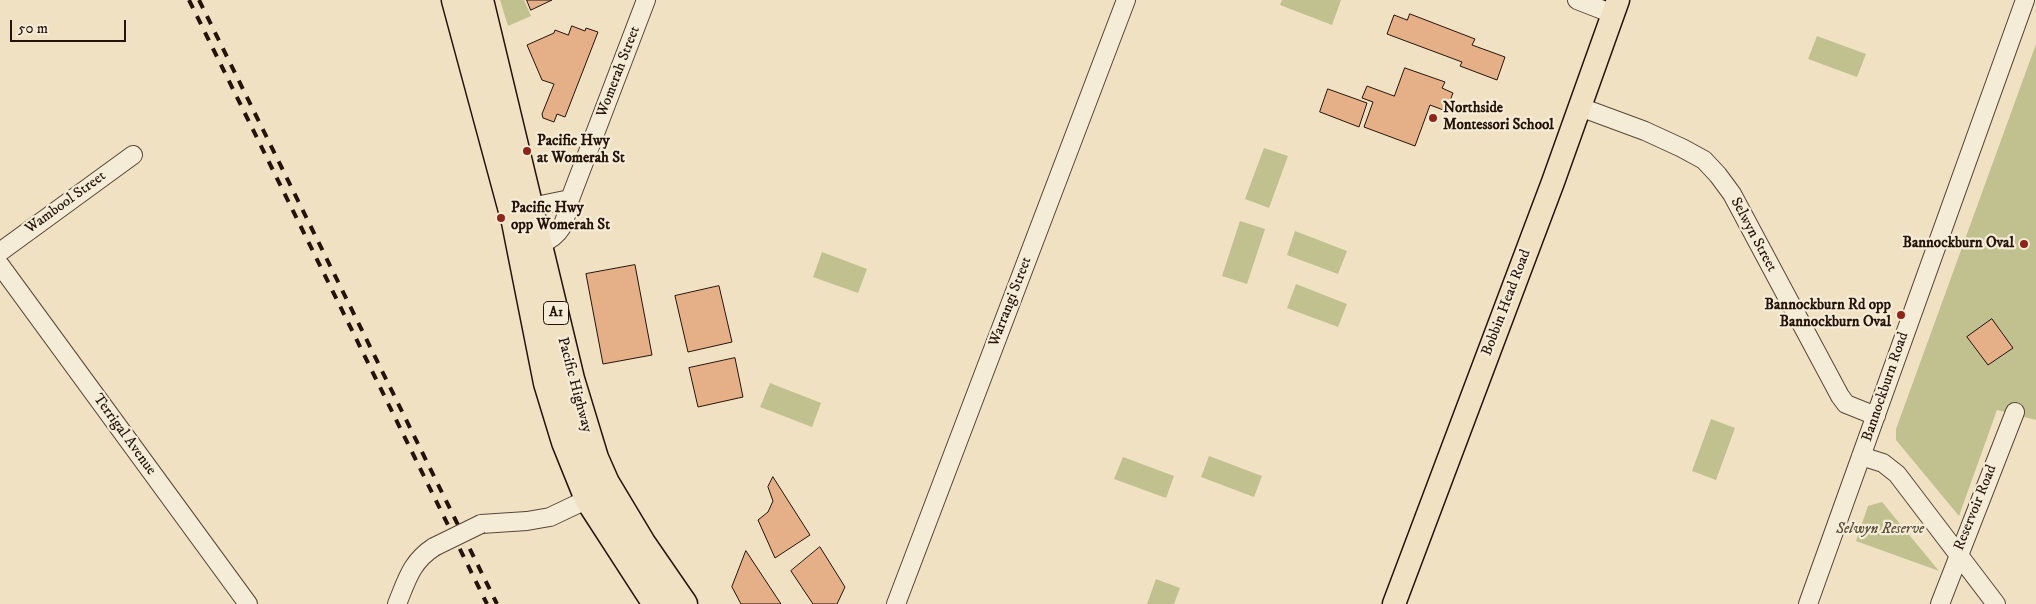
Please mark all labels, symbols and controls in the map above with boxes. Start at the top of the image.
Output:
scale bar [12,10,129,42]
text: 50 m [18,19,48,38]
street label: Womerah Street [593,24,645,120]
place label: Northside Montessori School [1443,100,1554,135]
marker: Northside Montessori School [1427,112,1439,124]
place label: Pacific Hwy at Womerah St [537,133,625,168]
marker: Pacific Hwy at Womerah St [521,145,533,157]
street label: Wambool Street [22,168,110,238]
street label: Selwyn Street [1726,195,1780,275]
place label: Pacific Hwy opp Womerah St [511,200,610,235]
marker: Pacific Hwy opp Womerah St [495,212,507,224]
place label: Bannockburn Oval [1902,235,2014,253]
marker: Bannockburn Oval [2018,238,2030,250]
street label: Bobbin Head Road [1478,247,1536,359]
street label: Warrangi Street [986,255,1036,349]
place label: Bannockburn Rd opp Bannockburn Oval [1764,297,1891,332]
road number: A1 [544,302,568,324]
marker: Bannockburn Rd opp Bannockburn Oval [1895,309,1907,321]
street label: Bannockburn Road [1859,330,1913,444]
street label: Pacific Highway [553,335,595,435]
street label: Terrigal Avenue [89,391,159,479]
street label: Reservoir Road [1951,463,2001,553]
park label: Selwyn Reserve [1836,521,1924,539]

